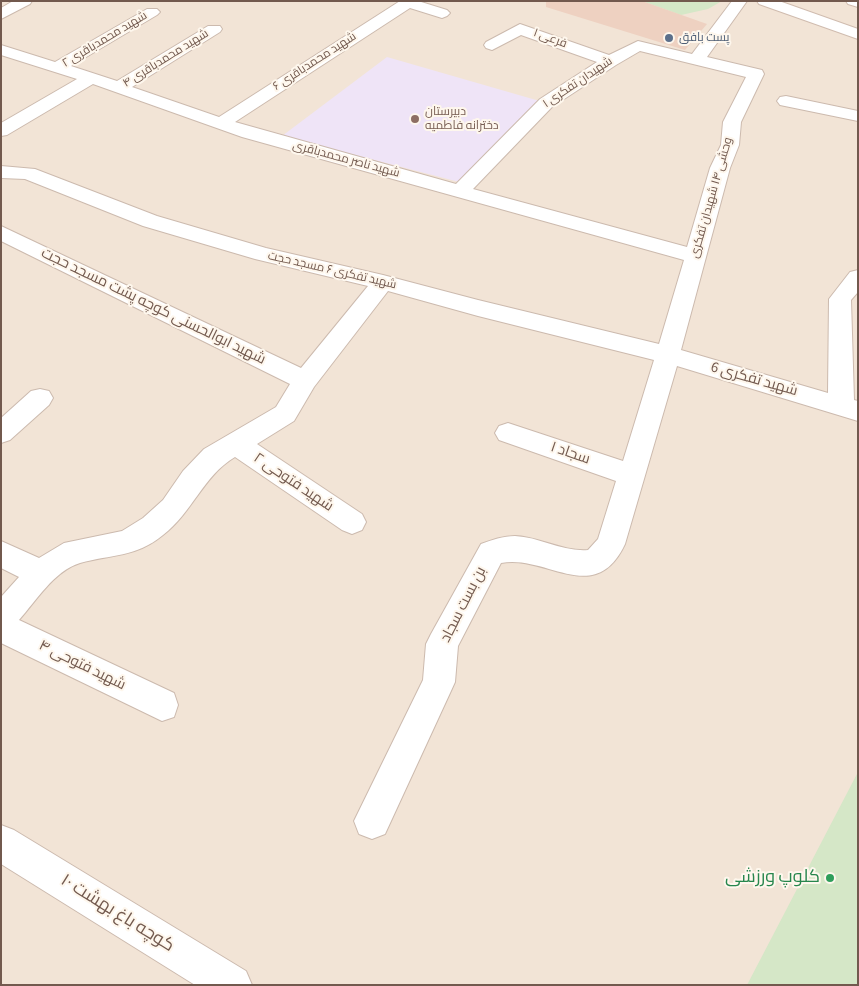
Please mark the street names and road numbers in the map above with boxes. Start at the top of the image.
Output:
street label: شهید محمدباقری ۲ [60,9,150,71]
street label: فرعی ۱ [531,26,569,52]
street label: شهید محمدباقری ۴ [120,27,212,91]
street label: شهید محمدباقری ۶ [271,30,359,94]
street label: شهیدان تفکری ۱ [541,54,615,112]
street label: وحشی ۱۴ شهیدان تفکری [688,136,736,260]
street label: شهید ناصر محمدباقری [291,139,401,181]
street label: شهید ابوالحسنی کوچه پشت مسجد حجت [38,245,268,369]
street label: شهید تفکری ۶ مسجد حجت [266,249,398,293]
street label: شهید تفکری 6 [708,359,800,401]
street label: سجاد ۱ [548,439,592,469]
street label: شهید فتوحی ۲ [250,450,336,516]
street label: بن بست سجاد [437,564,491,646]
street label: شهید فتوحی ۴ [36,637,128,695]
street label: کوچه باغ بهشت ۱۰ [56,870,178,958]

